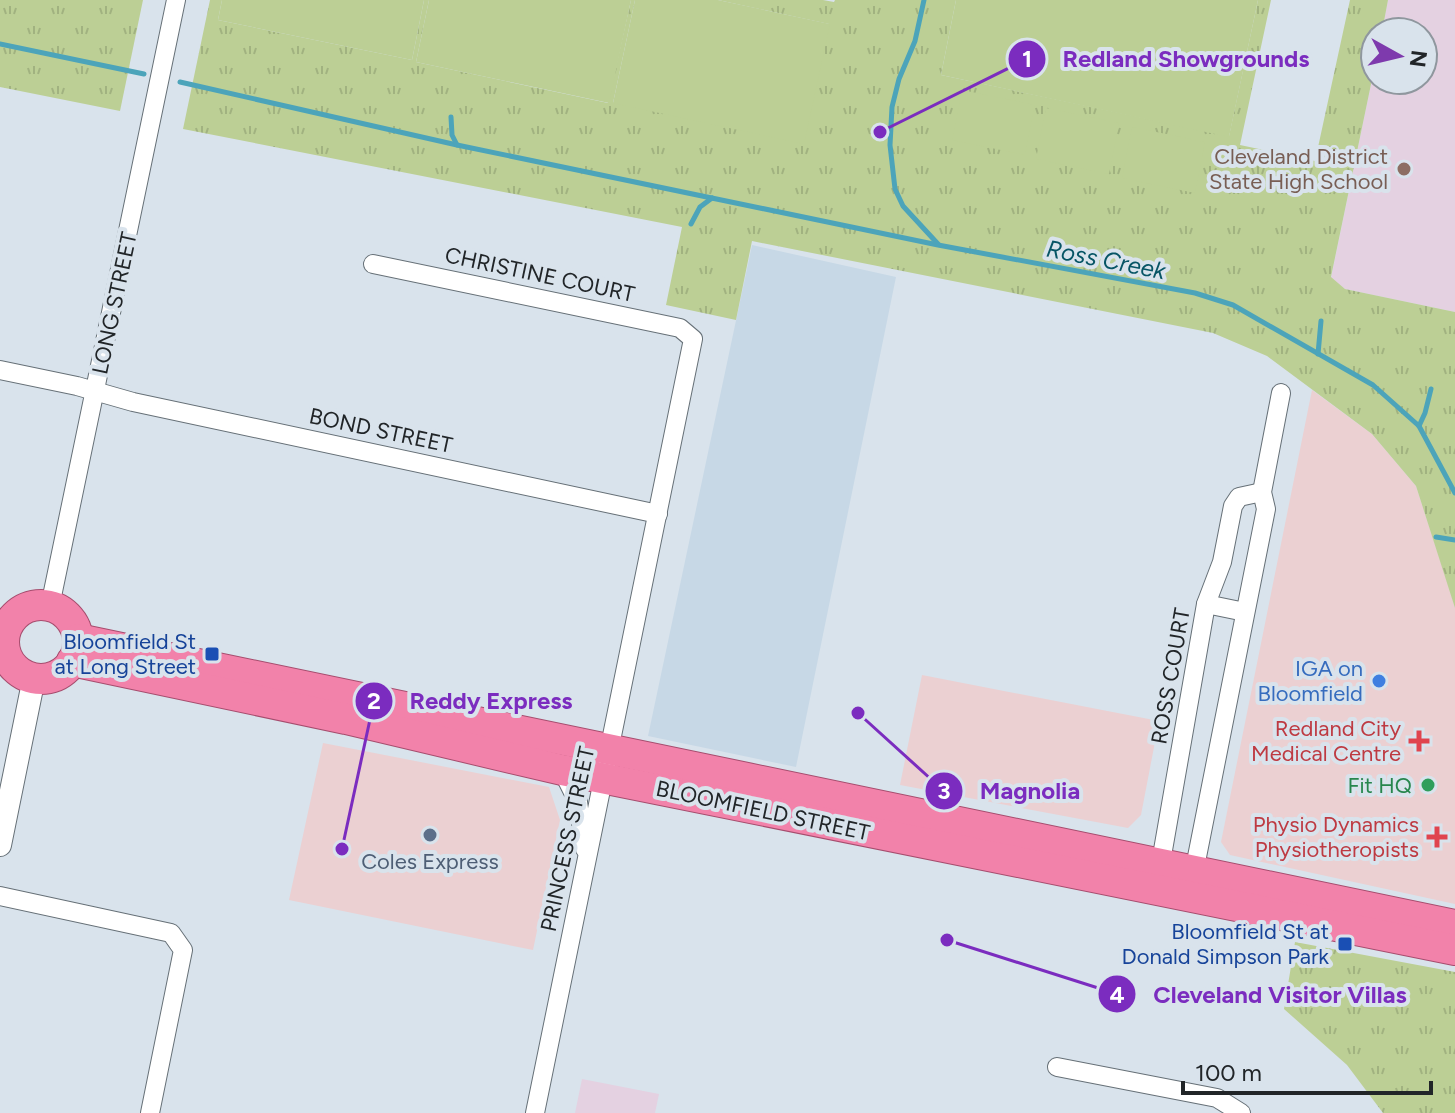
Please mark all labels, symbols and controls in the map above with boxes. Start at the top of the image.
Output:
north arrow [1359,16,1439,96]
callout: Redland Showgrounds [1007,35,1326,83]
text: 1 [1022,44,1032,73]
text: Redland Showgrounds [1063,44,1309,73]
text: N [1404,48,1433,69]
place label: Cleveland District State High School [1209,143,1388,195]
marker: Cleveland District State High School [1395,160,1413,178]
street label: LONG STREET [86,229,143,377]
water label: Ross Creek [1044,234,1169,286]
street label: CHRISTINE COURT [442,241,637,308]
street label: BOND STREET [307,402,455,459]
street label: ROSS COURT [1145,606,1196,746]
place label: Bloomfield St at Long Street [55,628,196,680]
marker: Bloomfield St at Long Street [203,645,221,663]
place label: IGA on Bloomfield [1258,655,1363,707]
marker: IGA on Bloomfield [1370,672,1388,690]
callout: Reddy Express [354,677,589,725]
text: 2 [367,686,381,715]
text: Reddy Express [409,686,573,715]
place label: Redland City Medical Centre [1251,715,1401,767]
marker: Redland City Medical Centre [1408,730,1430,752]
street label: PRINCESS STREET [535,744,600,934]
callout: Magnolia [924,767,1096,815]
place label: Fit HQ [1348,772,1412,799]
street label: BLOOMFIELD STREET [654,775,872,846]
text: 3 [937,776,951,805]
text: Magnolia [980,776,1080,805]
marker: Fit HQ [1419,776,1437,794]
place label: Physio Dynamics Physiotheropists [1253,811,1419,863]
marker: Coles Express [421,826,439,844]
marker: Physio Dynamics Physiotheropists [1426,826,1448,848]
place label: Coles Express [361,848,499,875]
place label: Bloomfield St at Donald Simpson Park [1122,918,1329,970]
marker: Bloomfield St at Donald Simpson Park [1336,935,1354,953]
callout: Cleveland Visitor Villas [1097,970,1422,1018]
text: 4 [1109,980,1125,1009]
text: Cleveland Visitor Villas [1153,980,1407,1009]
scale bar [1183,1045,1431,1095]
text: 100 m [1195,1058,1262,1087]

